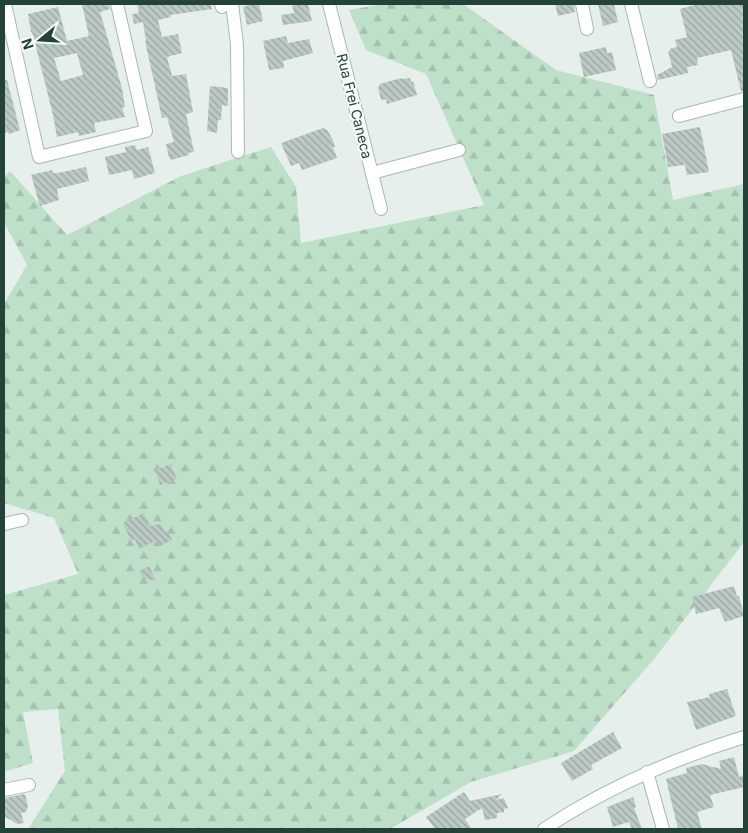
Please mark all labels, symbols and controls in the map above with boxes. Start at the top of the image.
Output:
north arrow [15,15,65,65]
text: N [17,36,37,52]
street label: Rua Frei Caneca [334,52,376,160]

